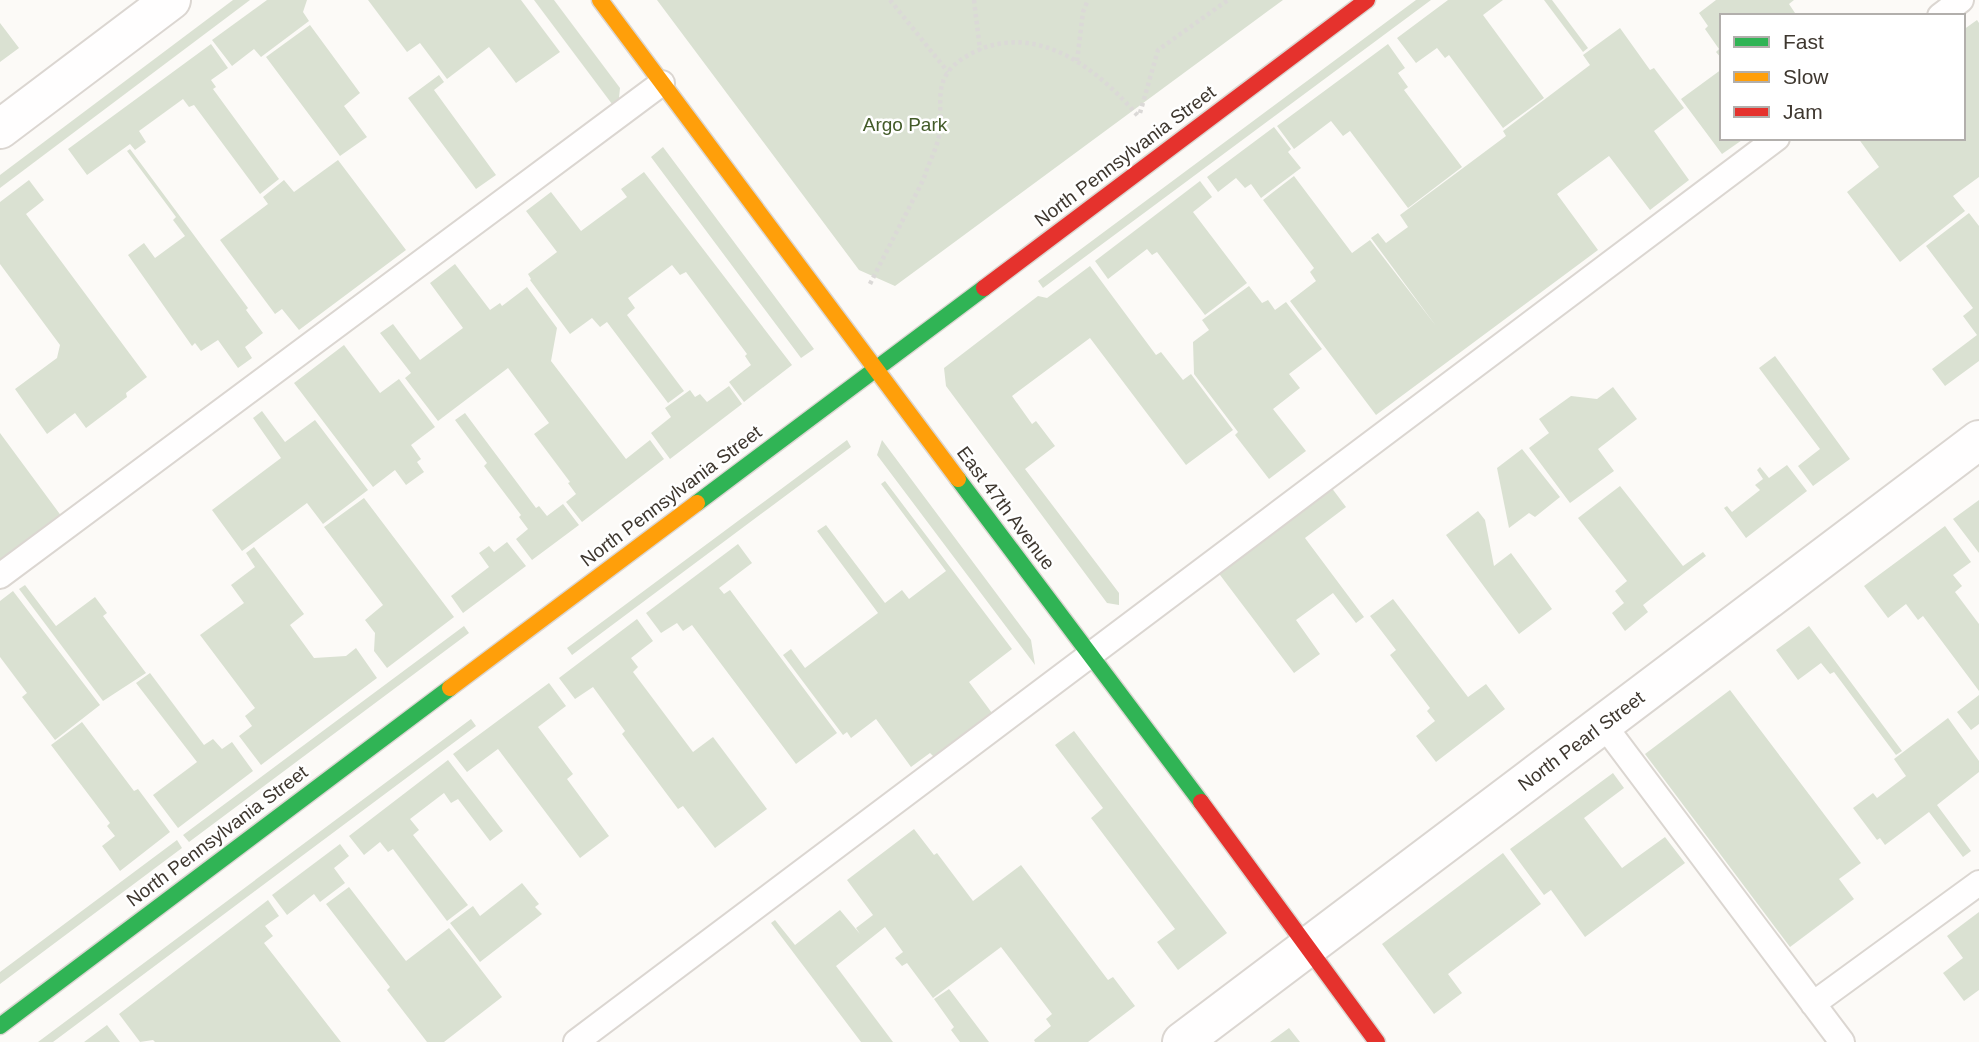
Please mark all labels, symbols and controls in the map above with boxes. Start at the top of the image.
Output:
legend [1720,14,1965,140]
text: Fast [1783,30,1824,53]
text: Slow [1783,65,1829,88]
street label: North Pennsylvania Street [1031,81,1220,231]
text: Jam [1783,100,1823,123]
park label: Argo Park [863,114,948,135]
street label: North Pennsylvania Street [577,421,766,571]
street label: East 47th Avenue [953,442,1059,574]
street label: North Pearl Street [1514,686,1649,795]
street label: North Pennsylvania Street [123,761,312,911]

